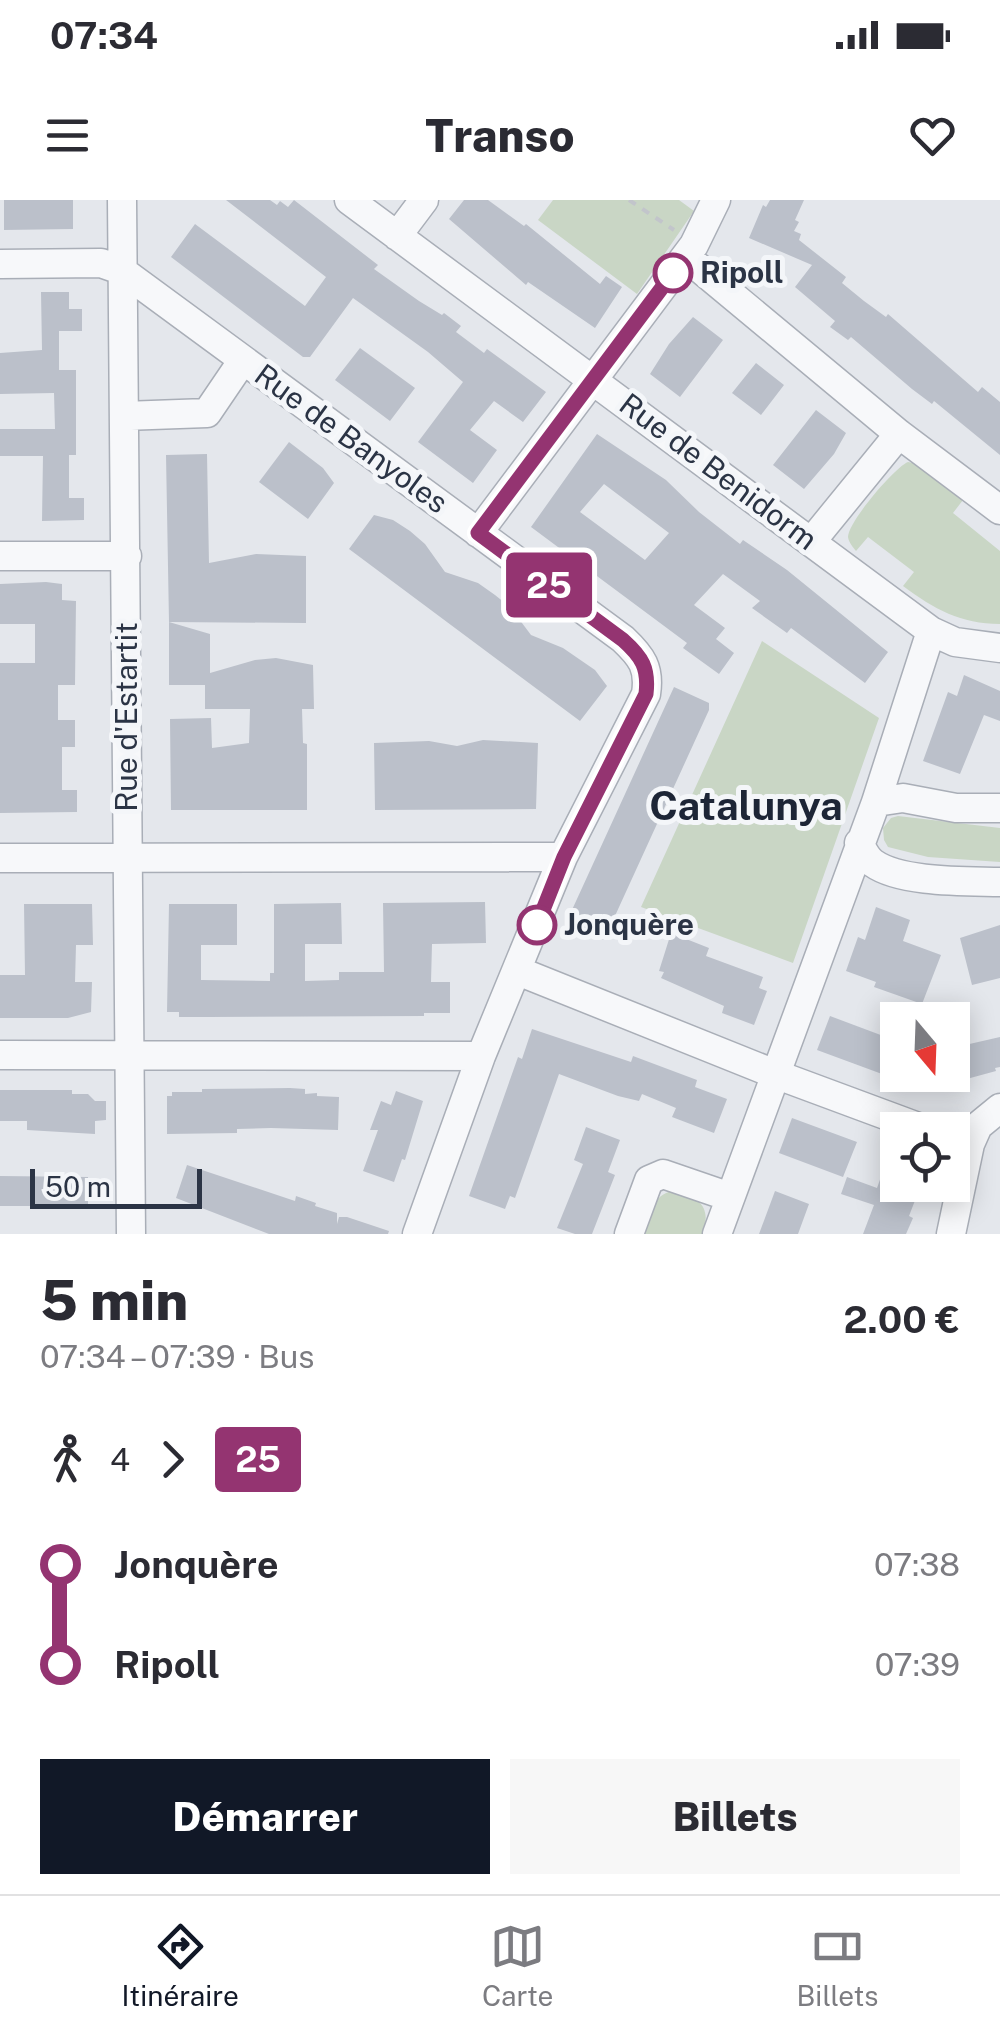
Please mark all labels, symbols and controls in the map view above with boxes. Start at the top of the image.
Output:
text: 07:34 [50,13,158,58]
icon: menu [40,108,95,163]
icon: heart [905,108,960,163]
text: Transo [425,109,575,162]
marker: Ripoll [654,254,692,292]
place label: Ripoll [700,254,784,290]
street label: Rue de Banyoles [248,356,455,520]
street label: Rue de Benidorm [613,385,824,557]
line badge: 25 [504,552,594,618]
text: 25 [526,565,572,606]
street label: Rue d'Estartit [108,622,144,812]
district label: Catalunya [649,782,843,829]
marker: Jonquère [518,906,556,944]
place label: Jonquère [564,906,694,942]
north arrow [880,1002,970,1092]
map controls [880,1002,970,1202]
button: locate [880,1112,970,1202]
scale bar [30,1164,202,1208]
text: 50 m [45,1170,111,1203]
text: 5 min [40,1268,188,1332]
text: 2.00 € [843,1297,960,1342]
text: 07:34 – 07:39 · Bus [40,1338,314,1375]
icon: walk [40,1432,95,1487]
icon: forward [145,1432,200,1487]
text: 25 [235,1439,281,1480]
text: 4 [110,1441,130,1478]
text: Jonquère [114,1542,279,1587]
text: 07:38 [874,1546,960,1583]
text: Ripoll [114,1642,220,1687]
text: 07:39 [875,1646,960,1683]
button: Démarrer [40,1759,490,1874]
button: Billets [510,1759,960,1874]
tab: Itinéraire [122,1919,239,2012]
tab: Carte [482,1919,553,2012]
tab: Billets [797,1919,878,2012]

